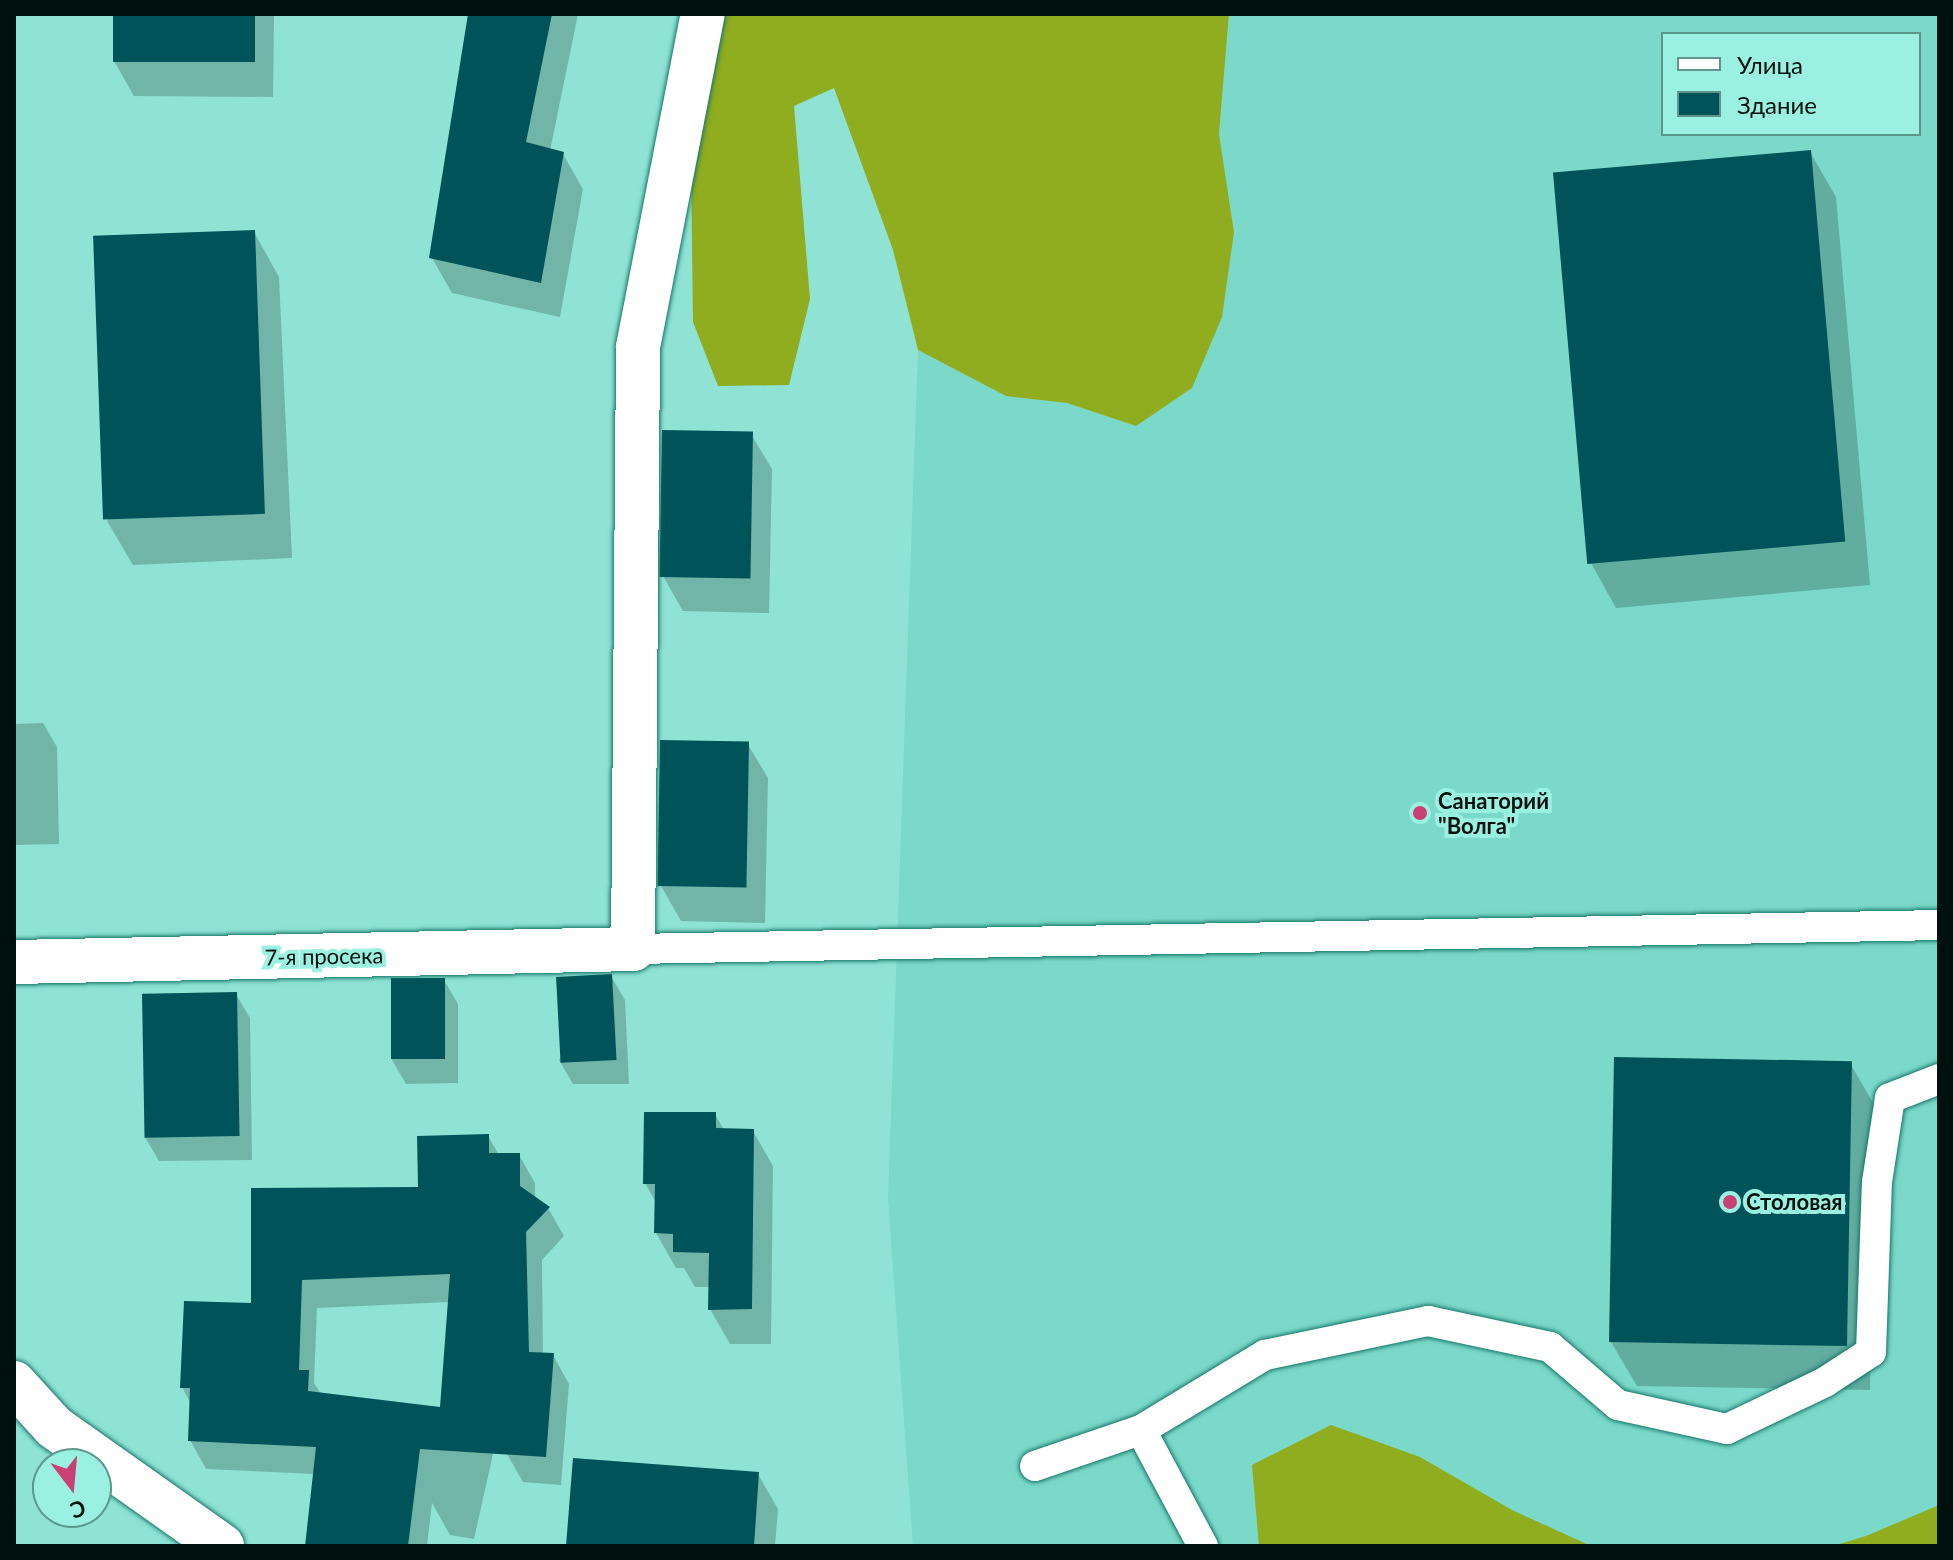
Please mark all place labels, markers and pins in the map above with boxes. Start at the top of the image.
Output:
place label: Санаторий "Волга" [1438,787,1549,838]
marker: Санаторий "Волга" [1409,802,1431,824]
place label: Столовая [1746,1189,1843,1215]
marker: Столовая [1721,1193,1739,1211]

